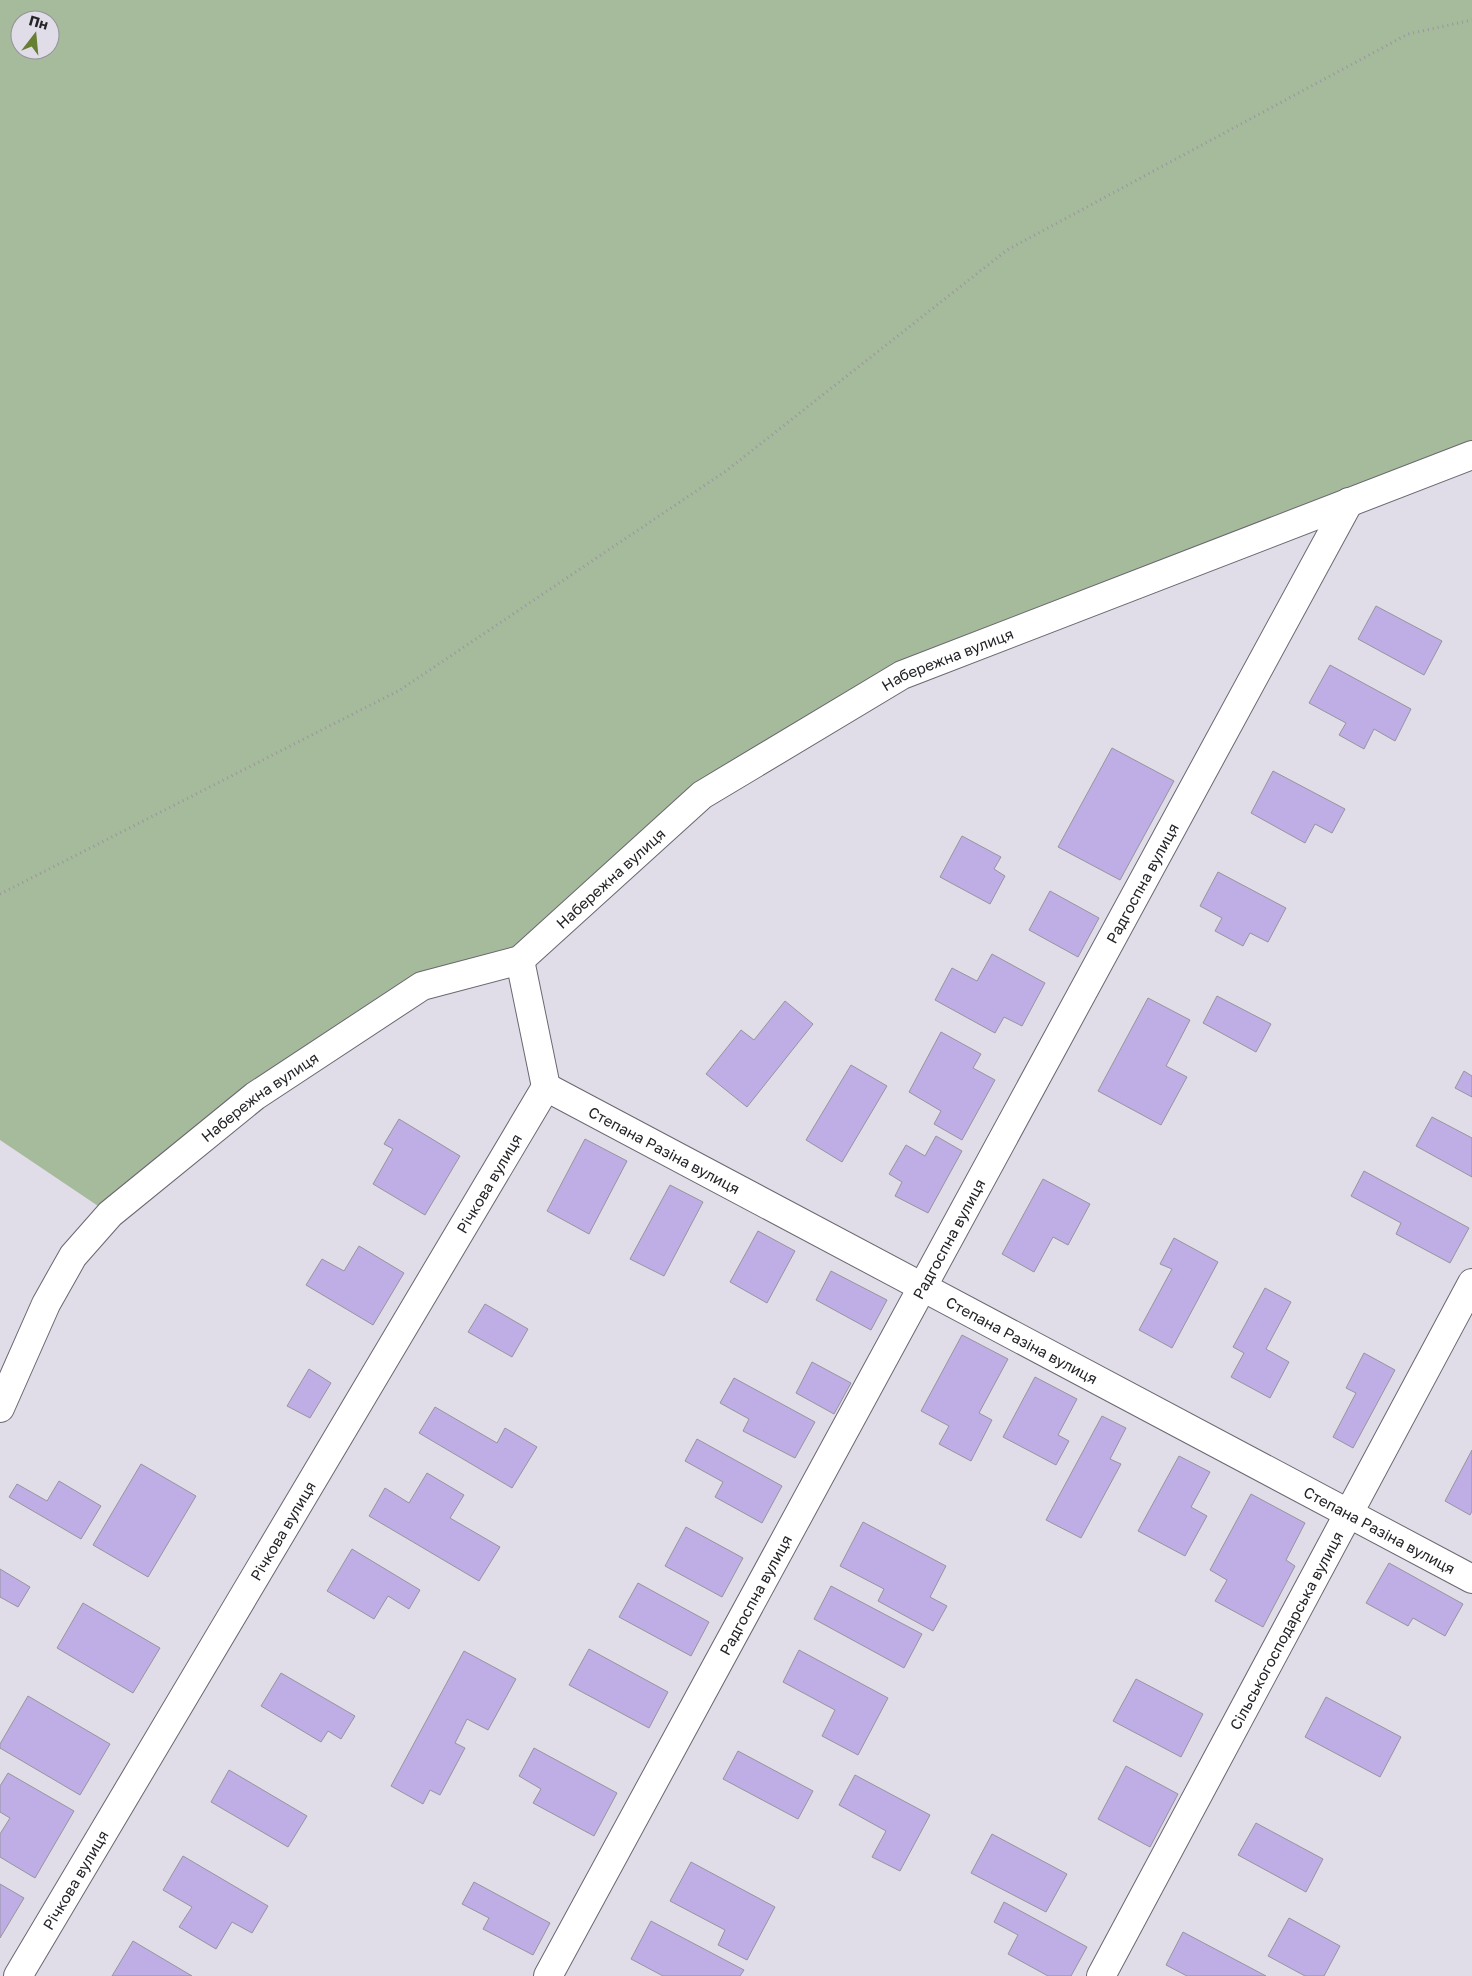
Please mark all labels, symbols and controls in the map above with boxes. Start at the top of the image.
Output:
north arrow [10,10,60,60]
text: Пн [27,11,50,33]
street label: Набережна вулиця [878,624,1016,694]
street label: Радгоспна вулиця [1102,820,1182,946]
street label: Набережна вулиця [552,824,669,932]
street label: Набережна вулиця [197,1048,322,1145]
street label: Степана Разіна вулиця [586,1102,743,1197]
street label: Річкова вулиця [452,1130,525,1236]
street label: Радгоспна вулиця [909,1176,989,1302]
street label: Степана Разіна вулиця [943,1292,1101,1387]
street label: Річкова вулиця [246,1478,319,1584]
street label: Степана Разіна вулиця [1301,1482,1458,1577]
street label: Сільськогосподарська вулиця [1226,1528,1346,1733]
street label: Радгоспна вулиця [715,1531,795,1658]
street label: Річкова вулиця [39,1827,112,1933]

